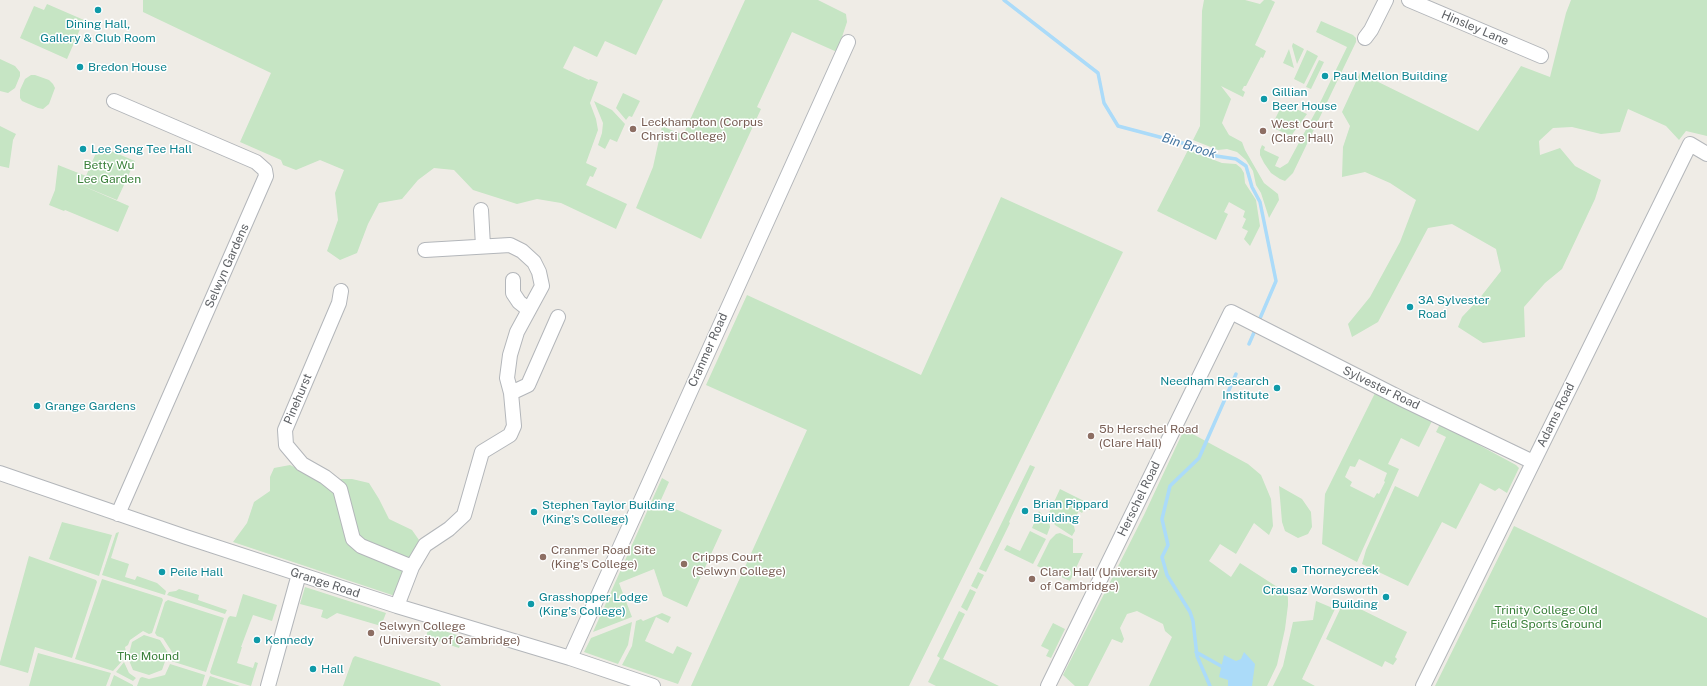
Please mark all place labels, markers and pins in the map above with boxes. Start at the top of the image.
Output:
marker: Dining Hall, Gallery & Club Room [93,5,103,15]
place label: Dining Hall, Gallery & Club Room [40,17,156,45]
place label: Bredon House [88,60,167,74]
marker: Bredon House [75,62,85,72]
place label: Paul Mellon Building [1333,69,1448,83]
marker: Paul Mellon Building [1320,71,1330,81]
place label: Gillian Beer House [1272,85,1337,113]
marker: Gillian Beer House [1259,94,1269,104]
place label: Leckhampton (Corpus Christi College) [641,115,763,143]
place label: West Court (Clare Hall) [1271,117,1334,145]
marker: Leckhampton (Corpus Christi College) [628,124,638,134]
marker: West Court (Clare Hall) [1258,126,1268,136]
place label: Lee Seng Tee Hall [91,142,192,156]
marker: Lee Seng Tee Hall [78,144,88,154]
place label: 3A Sylvester Road [1418,293,1490,321]
marker: 3A Sylvester Road [1405,302,1415,312]
place label: Needham Research Institute [1160,374,1269,402]
marker: Needham Research Institute [1272,383,1282,393]
place label: Grange Gardens [45,399,136,413]
marker: Grange Gardens [32,401,42,411]
place label: 5b Herschel Road (Clare Hall) [1099,422,1199,450]
marker: 5b Herschel Road (Clare Hall) [1086,431,1096,441]
place label: Brian Pippard Building [1033,497,1108,525]
place label: Stephen Taylor Building (King's College) [542,498,675,526]
marker: Brian Pippard Building [1020,506,1030,516]
marker: Stephen Taylor Building (King's College) [529,507,539,517]
place label: Cranmer Road Site (King's College) [551,543,656,571]
place label: Cripps Court (Selwyn College) [692,550,786,578]
marker: Cranmer Road Site (King's College) [538,552,548,562]
marker: Cripps Court (Selwyn College) [679,559,689,569]
place label: Thorneycreek [1302,563,1379,577]
place label: Peile Hall [170,565,223,579]
place label: Clare Hall (University of Cambridge) [1040,565,1158,593]
marker: Thorneycreek [1289,565,1299,575]
marker: Peile Hall [157,567,167,577]
marker: Clare Hall (University of Cambridge) [1027,574,1037,584]
place label: Crausaz Wordsworth Building [1263,583,1378,611]
place label: Grasshopper Lodge (King's College) [539,590,648,618]
marker: Crausaz Wordsworth Building [1381,592,1391,602]
marker: Grasshopper Lodge (King's College) [526,599,536,609]
place label: Selwyn College (University of Cambridge) [379,619,520,647]
marker: Selwyn College (University of Cambridge) [366,628,376,638]
place label: Kennedy [265,633,314,647]
marker: Kennedy [252,635,262,645]
place label: Hall [321,662,344,676]
marker: Hall [308,664,318,674]

